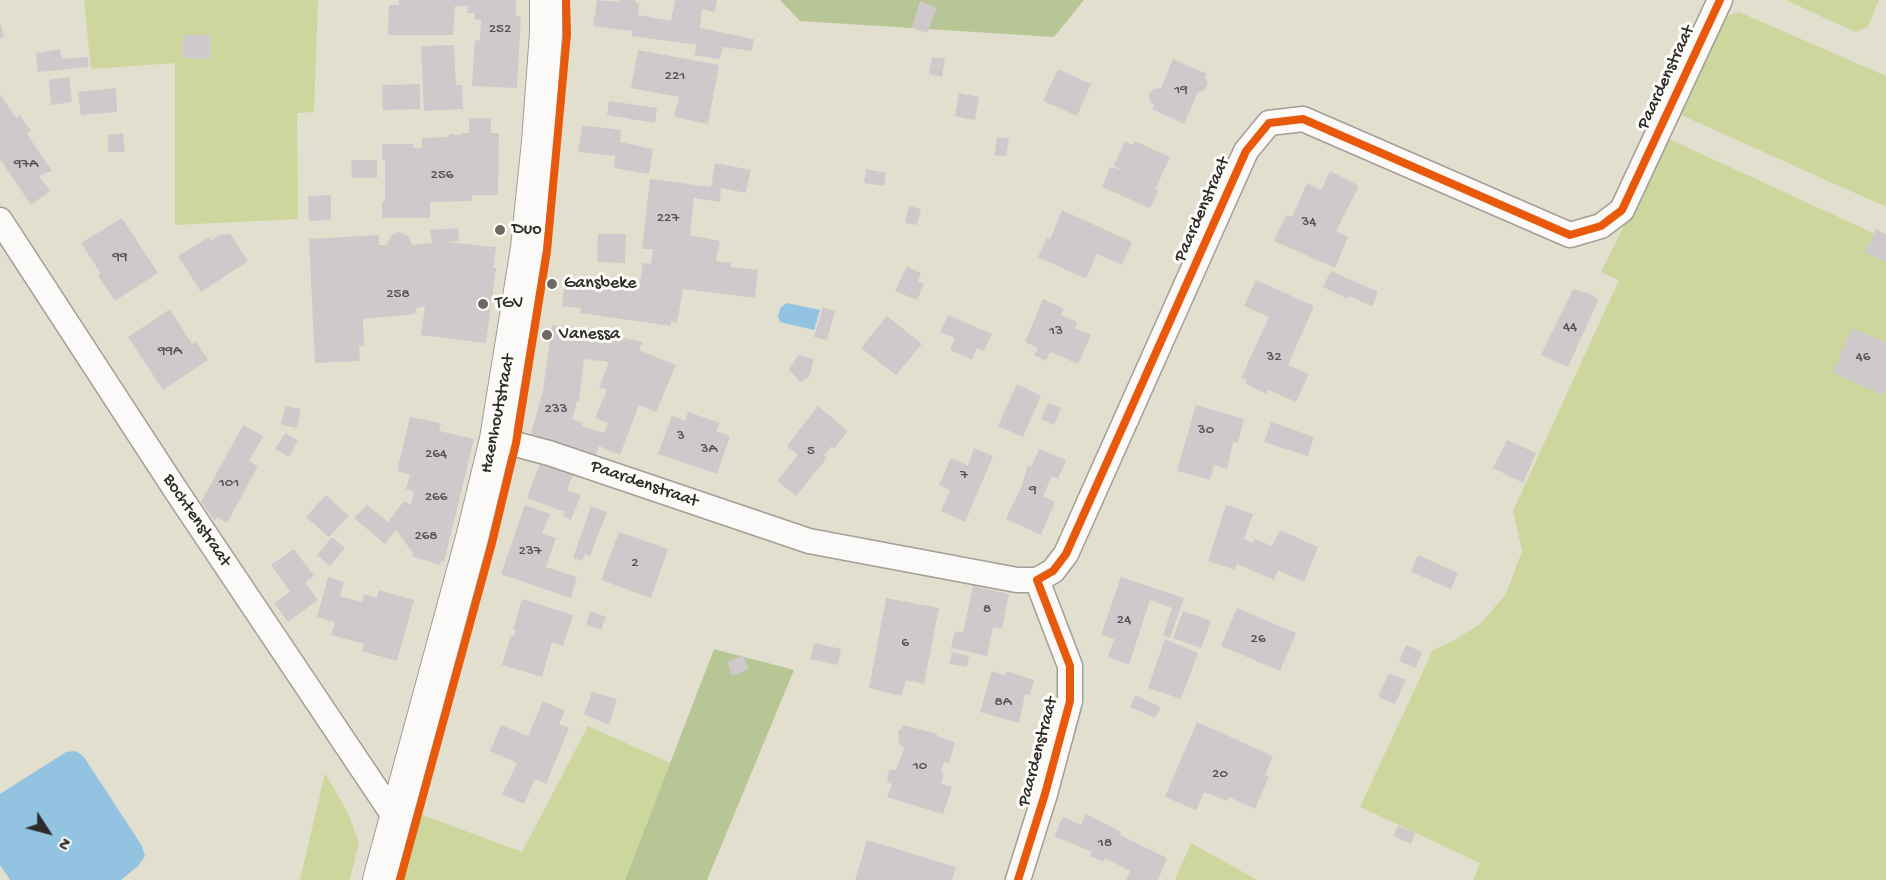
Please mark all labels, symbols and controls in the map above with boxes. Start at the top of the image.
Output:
house number: 252 [489,21,511,39]
street label: Paardenstraat [1633,23,1701,133]
house number: 221 [665,68,685,86]
house number: 19 [1174,82,1188,100]
street label: Paardenstraat [1170,154,1236,266]
house number: 97A [14,156,38,174]
house number: 256 [431,167,453,185]
house number: 227 [657,210,679,228]
house number: 34 [1302,214,1316,232]
place label: Duo [512,219,542,241]
marker: Duo [493,223,507,237]
house number: 99 [112,249,128,267]
place label: Gansbeke [564,273,637,295]
marker: Gansbeke [545,277,559,291]
house number: 258 [386,286,410,304]
place label: TGV [495,293,523,315]
marker: TGV [476,297,490,311]
house number: 44 [1563,319,1577,337]
house number: 13 [1049,323,1063,341]
place label: Vanessa [559,324,620,346]
marker: Vanessa [540,328,554,342]
house number: 99A [158,343,182,361]
house number: 32 [1266,349,1282,367]
house number: 46 [1856,349,1870,367]
street label: Haenhoutstraat [477,353,521,475]
house number: 233 [545,401,567,419]
house number: 30 [1198,422,1214,440]
house number: 3 [677,428,685,446]
house number: 3A [701,441,717,459]
house number: 5 [807,443,815,461]
house number: 264 [425,446,447,464]
street label: Paardenstraat [587,456,701,514]
house number: 7 [960,467,968,485]
street label: Bochtenstraat [157,471,235,571]
house number: 101 [219,475,239,493]
house number: 9 [1029,482,1037,500]
house number: 266 [425,489,447,507]
house number: 268 [414,528,438,546]
house number: 237 [519,543,541,561]
house number: 2 [631,555,639,573]
house number: 8 [983,601,991,619]
house number: 24 [1117,612,1131,630]
house number: 26 [1251,631,1265,649]
house number: 6 [901,635,909,653]
house number: 8A [994,694,1012,712]
street label: Paardenstraat [1014,695,1064,809]
house number: 10 [913,758,927,776]
house number: 20 [1212,766,1228,784]
north arrow [18,802,78,862]
text: N [52,833,74,853]
house number: 18 [1098,835,1112,853]

